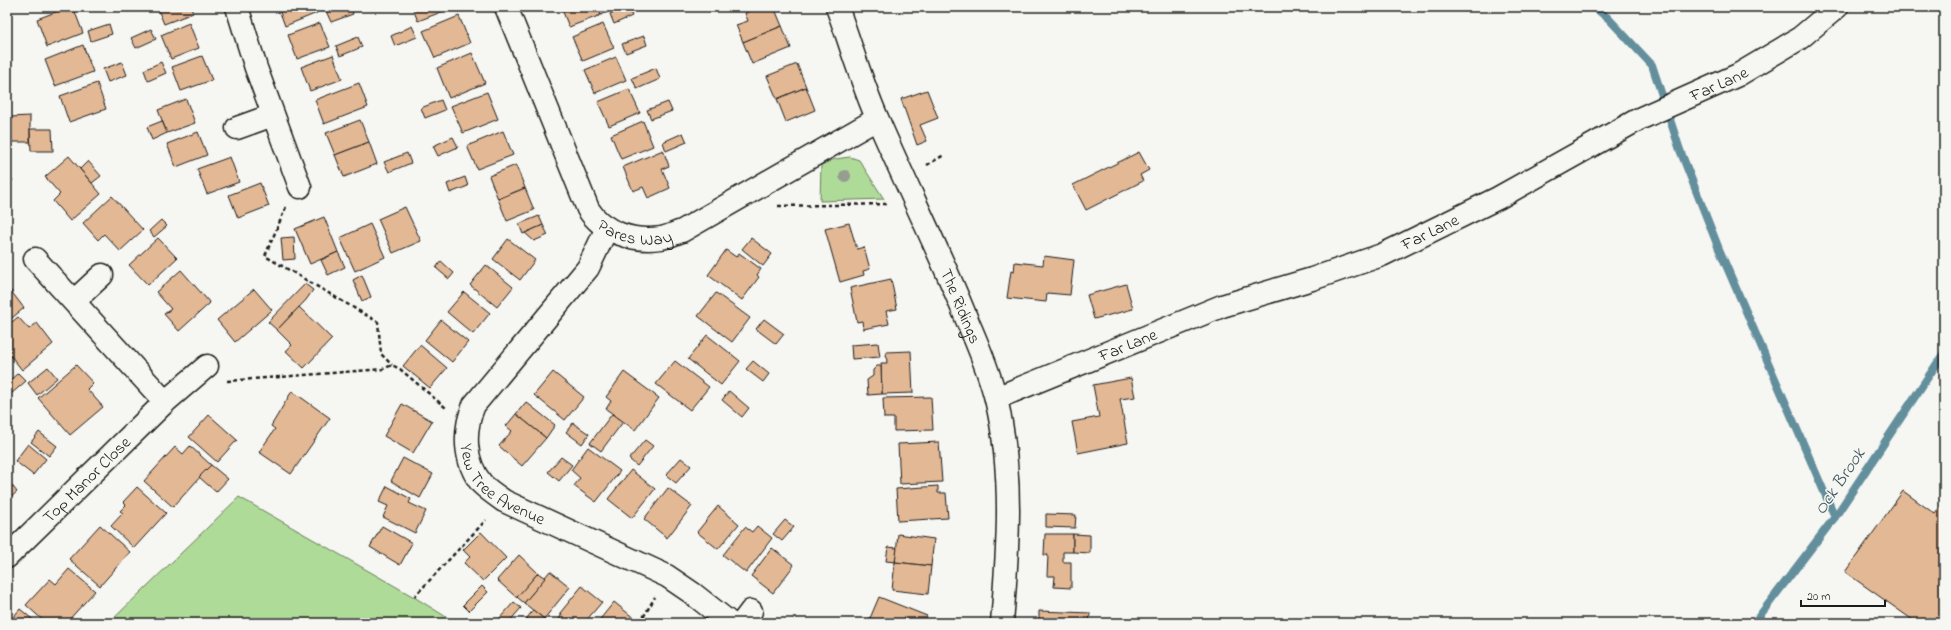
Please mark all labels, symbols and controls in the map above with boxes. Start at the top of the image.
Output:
street label: Far Lane [1685,61,1754,109]
street label: Far Lane [1396,208,1464,258]
street label: Pares Way [592,214,676,253]
street label: The Ridings [933,265,987,348]
street label: Far Lane [1094,323,1162,369]
street label: Top Manor Close [37,431,137,530]
street label: Yew Tree Avenue [453,442,549,532]
water label: Ock Brook [1809,442,1873,521]
scale bar [1801,582,1885,608]
text: 20 m [1807,588,1830,606]

